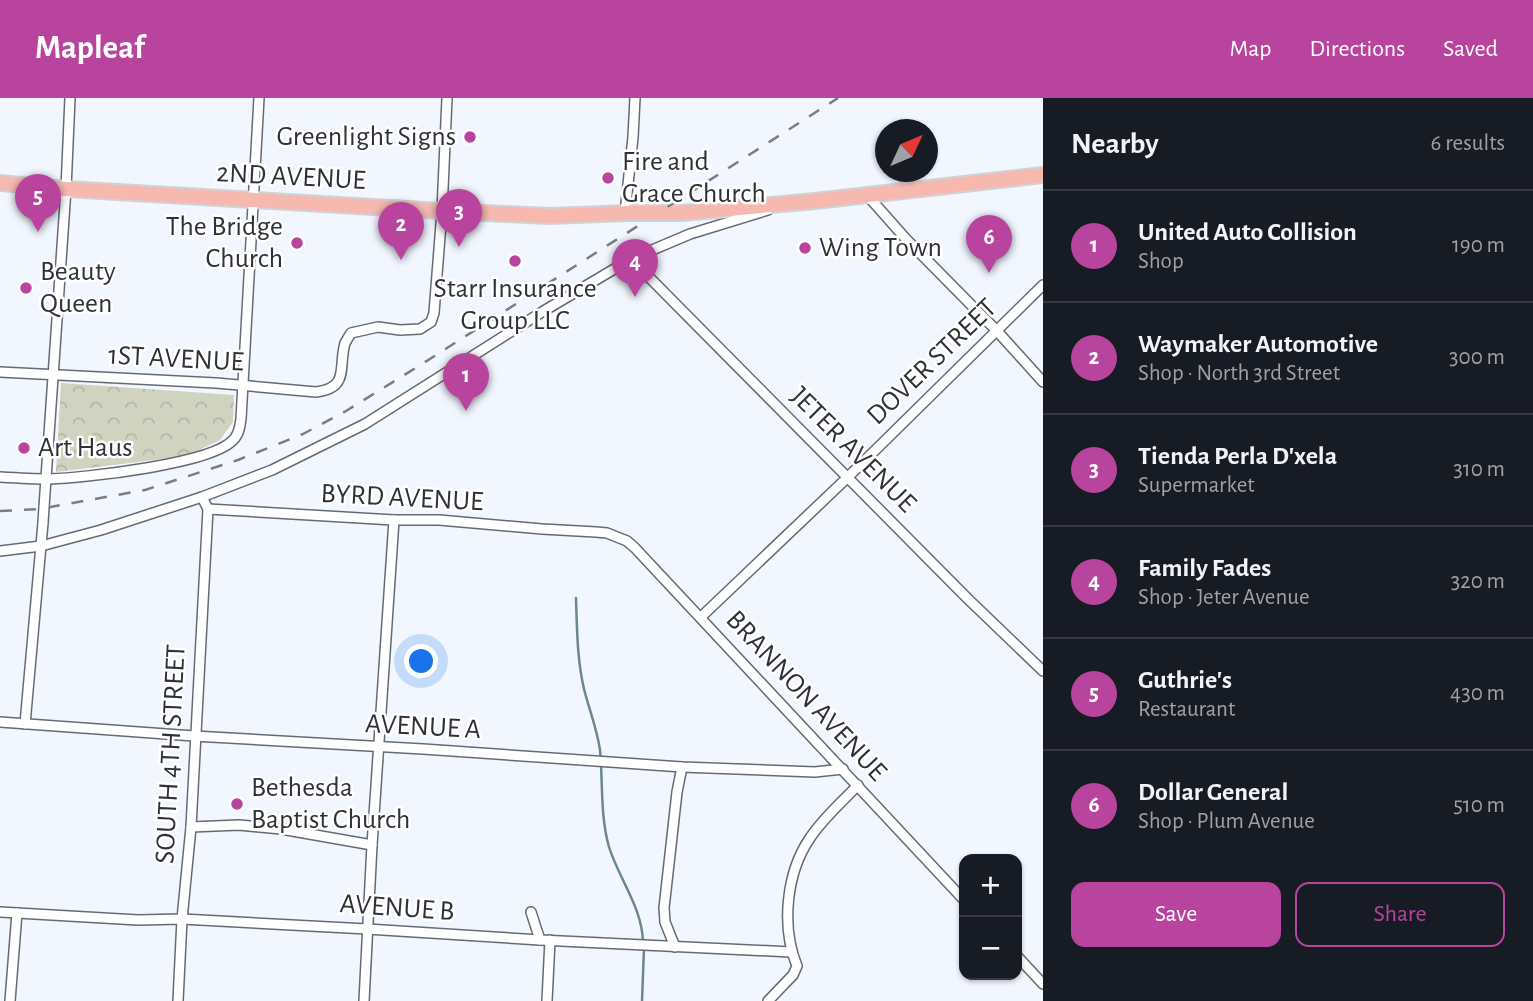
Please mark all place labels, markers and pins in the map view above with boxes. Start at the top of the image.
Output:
place label: Greenlight Signs [277,123,456,151]
marker: Greenlight Signs [462,129,478,145]
place label: Fire and Grace Church [622,148,766,208]
marker: Fire and Grace Church [600,170,616,186]
pin: 5 [15,174,61,232]
pin: 3 [436,189,482,247]
pin: 2 [378,202,424,260]
place label: The Bridge Church [166,213,283,273]
pin: 6 [966,215,1012,273]
place label: Wing Town [819,234,942,262]
marker: The Bridge Church [289,235,305,251]
pin: 4 [612,239,658,297]
marker: Wing Town [797,240,813,256]
marker: Starr Insurance Group LLC [507,253,523,269]
place label: Beauty Queen [40,258,116,318]
place label: Starr Insurance Group LLC [433,275,597,335]
marker: Beauty Queen [18,280,34,296]
pin: 1 [443,353,489,411]
place label: Art Haus [38,434,133,462]
marker: Art Haus [16,440,32,456]
place label: Bethesda Baptist Church [251,774,410,834]
marker: Bethesda Baptist Church [229,796,245,812]

